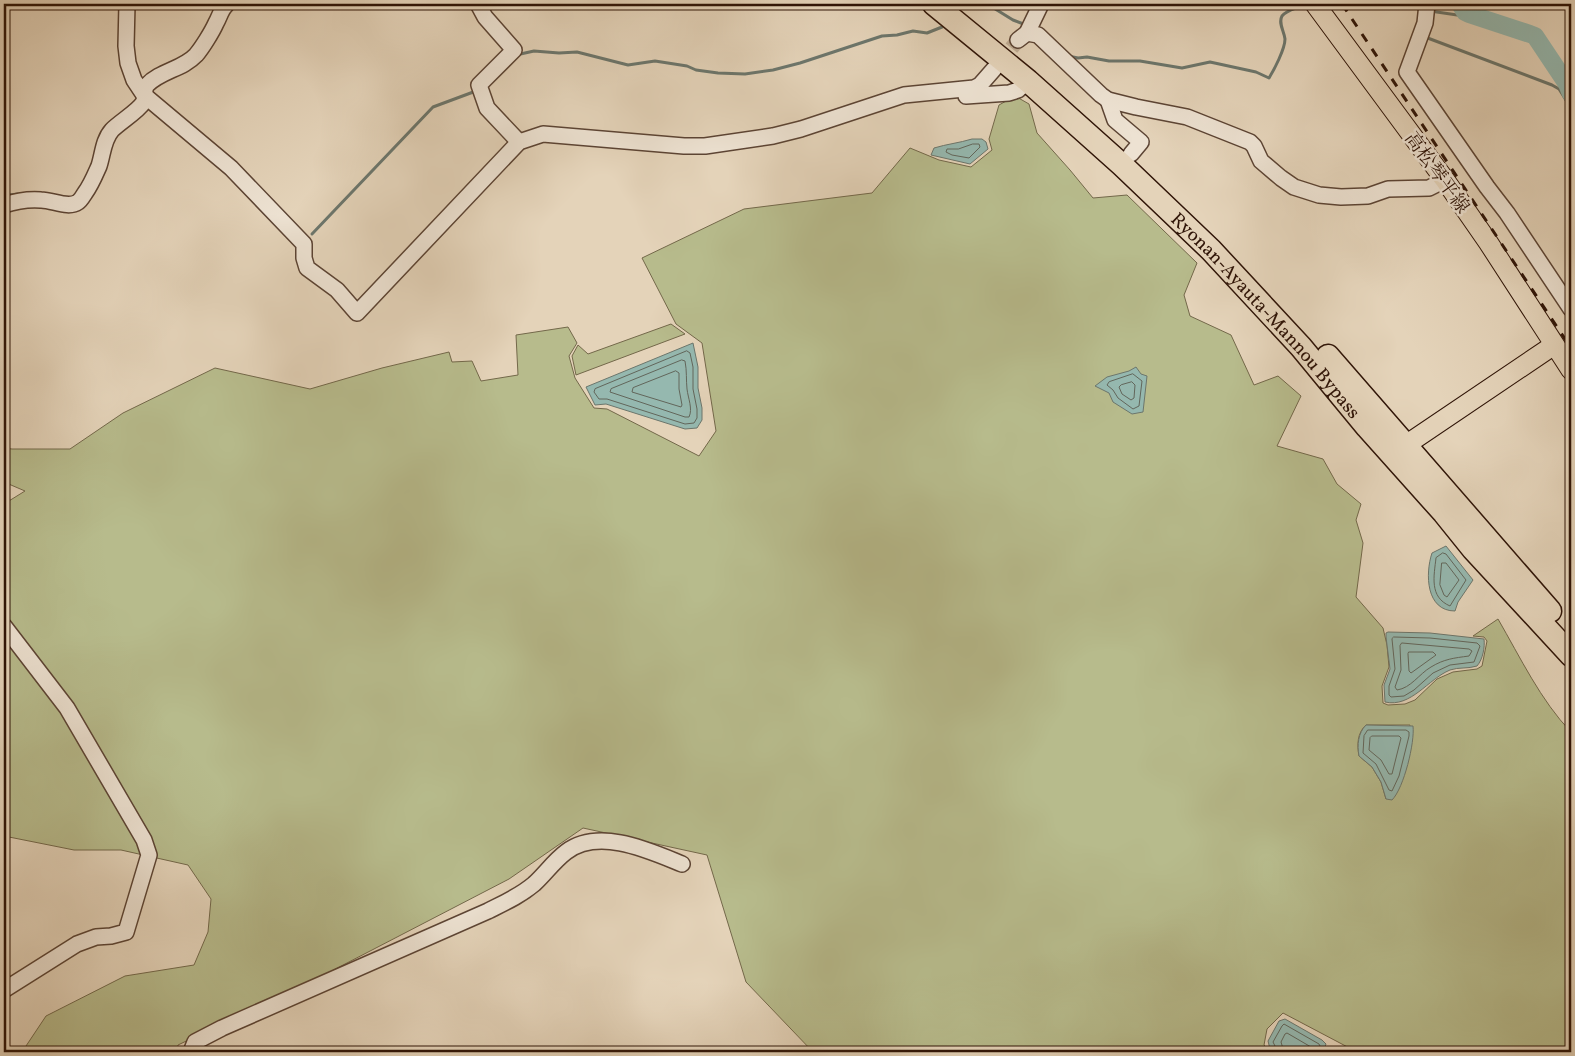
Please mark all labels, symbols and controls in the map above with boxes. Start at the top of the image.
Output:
street label: 高松琴平線 [1398,127,1475,219]
street label: Ryonan-Ayauta-Mannou Bypass [1164,207,1366,425]

